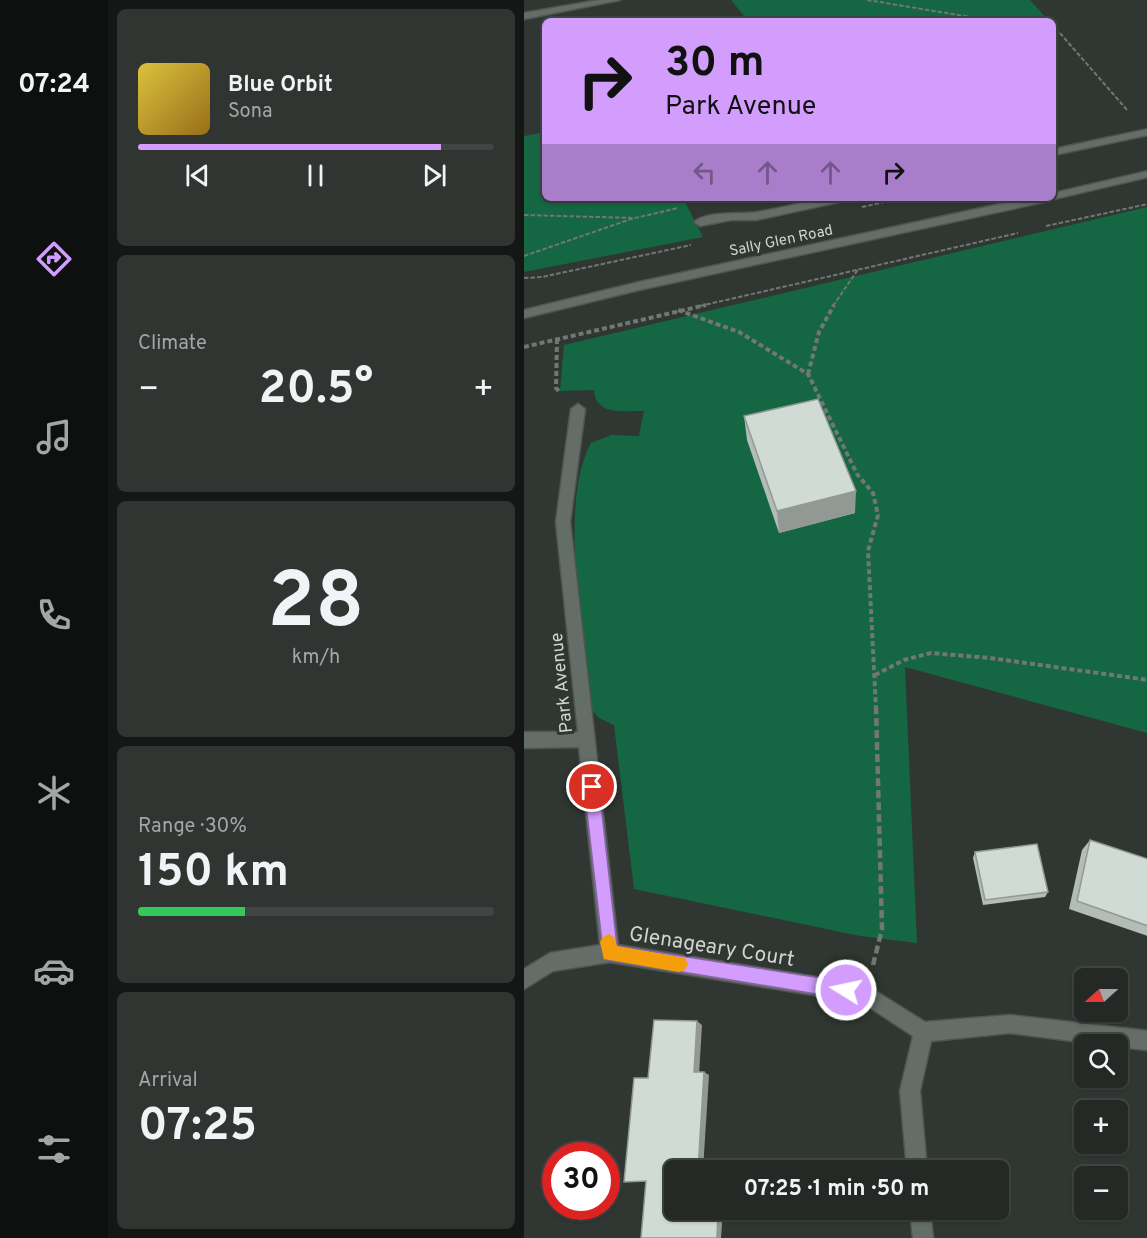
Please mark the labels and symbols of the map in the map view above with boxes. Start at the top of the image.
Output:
street label: Sally Glen Road [728,221,835,262]
street label: Park Avenue [546,631,579,734]
pin [566,761,617,812]
street label: Glenageary Court [627,921,796,974]
position arrow [814,958,878,1022]
north arrow [1074,968,1128,1022]
speed limit sign: 30 [542,1142,620,1220]

